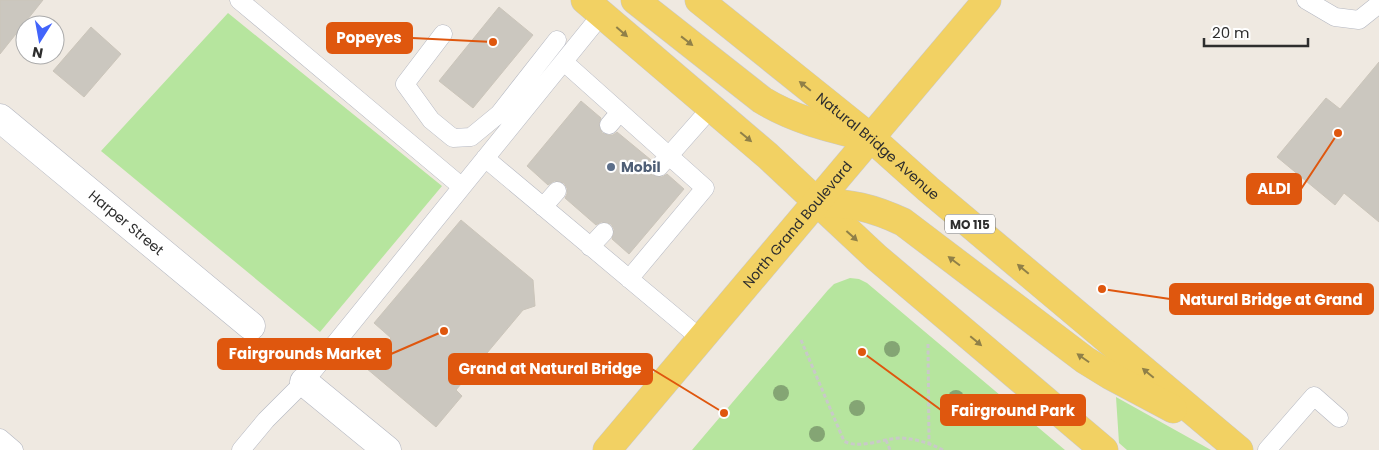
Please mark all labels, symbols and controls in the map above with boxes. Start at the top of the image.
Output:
north arrow [15,15,65,65]
scale bar [1204,15,1308,47]
text: 20 m [1212,22,1250,43]
callout: Popeyes [327,23,412,53]
one-way arrow [616,26,628,37]
text: Popeyes [336,27,402,48]
one-way arrow [680,36,694,46]
text: N [30,42,45,64]
one-way arrow [799,80,812,91]
street label: Natural Bridge Avenue [812,88,944,205]
one-way arrow [739,132,752,143]
place label: Mobil [621,157,661,177]
street label: North Grand Boulevard [738,157,857,292]
marker: Mobil [605,161,617,173]
callout: ALDI [1247,174,1301,204]
text: ALDI [1257,178,1291,199]
street label: Harper Street [84,185,168,260]
road number: MO 115 [945,214,995,233]
one-way arrow [846,230,858,242]
one-way arrow [948,255,961,266]
one-way arrow [1018,263,1030,275]
callout: Natural Bridge at Grand [1170,284,1373,314]
text: Natural Bridge at Grand [1179,289,1363,310]
one-way arrow [969,336,982,347]
callout: Fairgrounds Market [218,339,391,369]
text: Fairgrounds Market [229,343,381,364]
one-way arrow [1077,353,1090,363]
callout: Grand at Natural Bridge [449,354,652,384]
text: Grand at Natural Bridge [458,358,642,379]
one-way arrow [1142,368,1155,379]
callout: Fairground Park [941,395,1085,425]
text: Fairground Park [951,400,1076,421]

